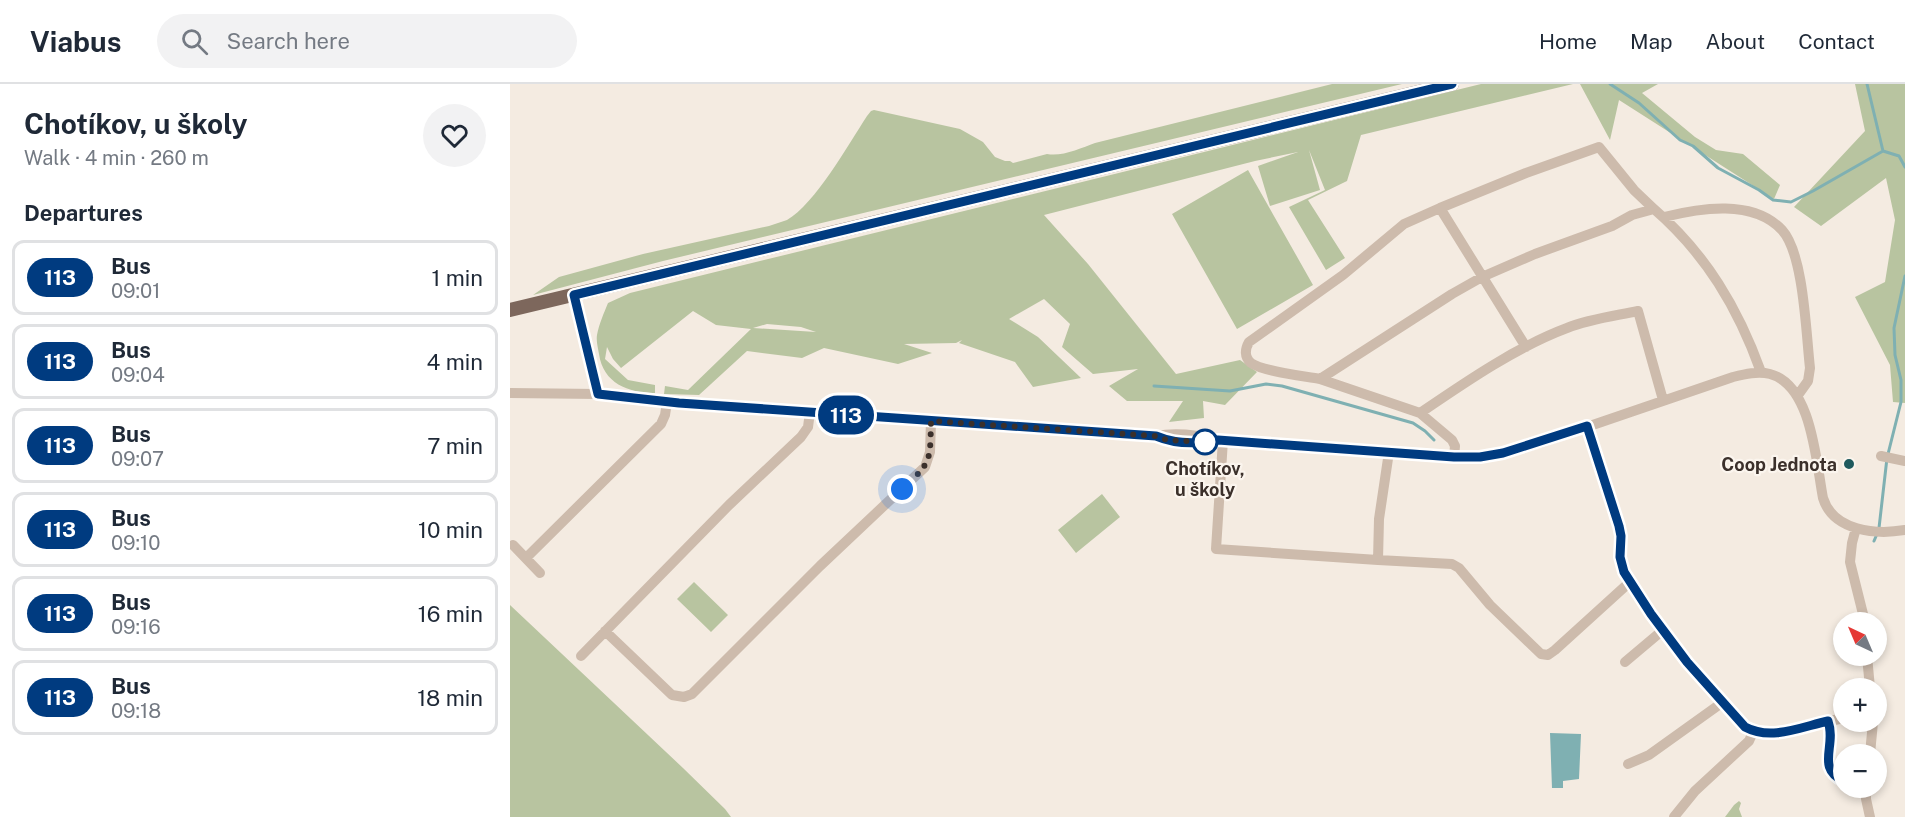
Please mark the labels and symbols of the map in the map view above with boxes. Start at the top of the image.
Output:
line badge: 113 [812,396,880,434]
marker: Chotíkov, u školy [1192,429,1218,455]
place label: Coop Jednota [1721,454,1837,475]
marker: Coop Jednota [1842,457,1856,471]
place label: Chotíkov, u školy [1165,458,1245,500]
your location [887,474,917,504]
north arrow [1833,612,1887,666]

